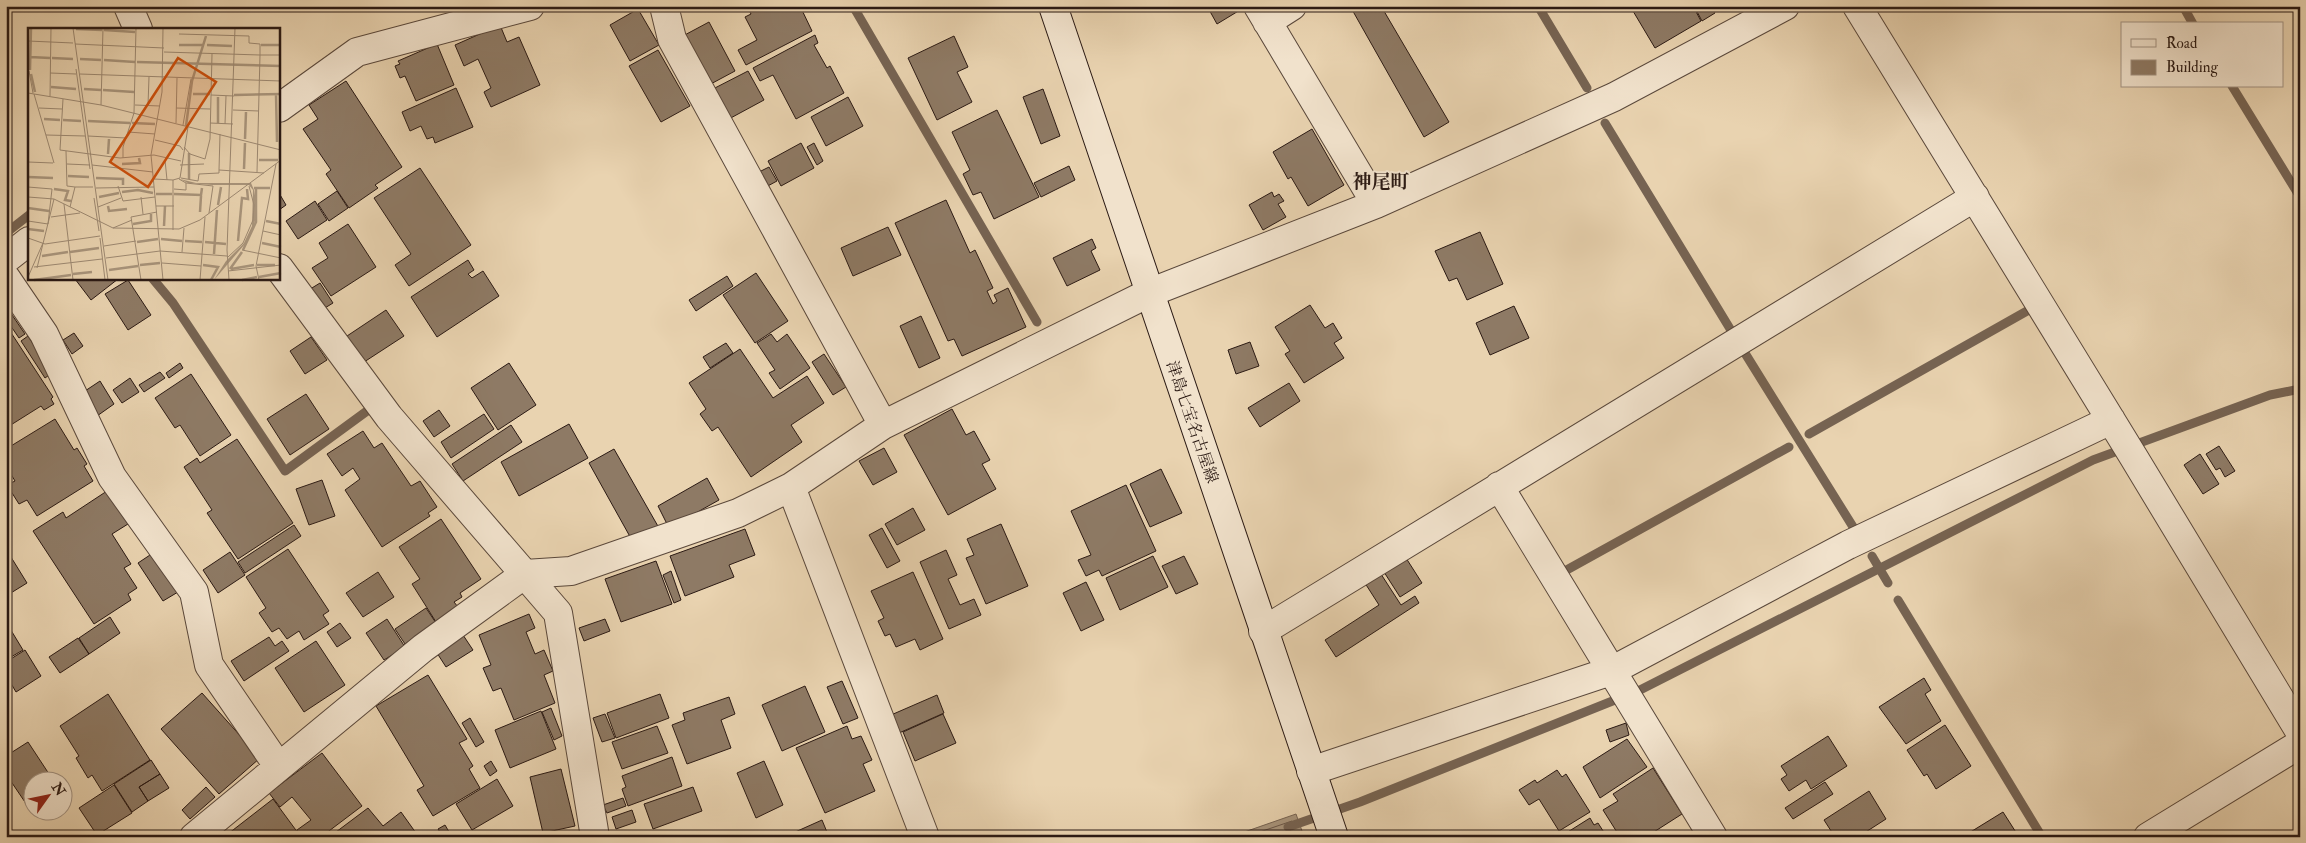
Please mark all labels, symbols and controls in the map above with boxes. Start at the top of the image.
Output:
legend [2121,22,2284,88]
inset map [28,28,280,280]
text: Road [2166,34,2198,53]
text: Building [2166,58,2218,77]
district label: 神尾町 [1352,170,1410,194]
street label: 津島七宝名古屋線 [1162,358,1222,486]
north arrow [22,770,72,820]
text: N [47,778,69,799]

